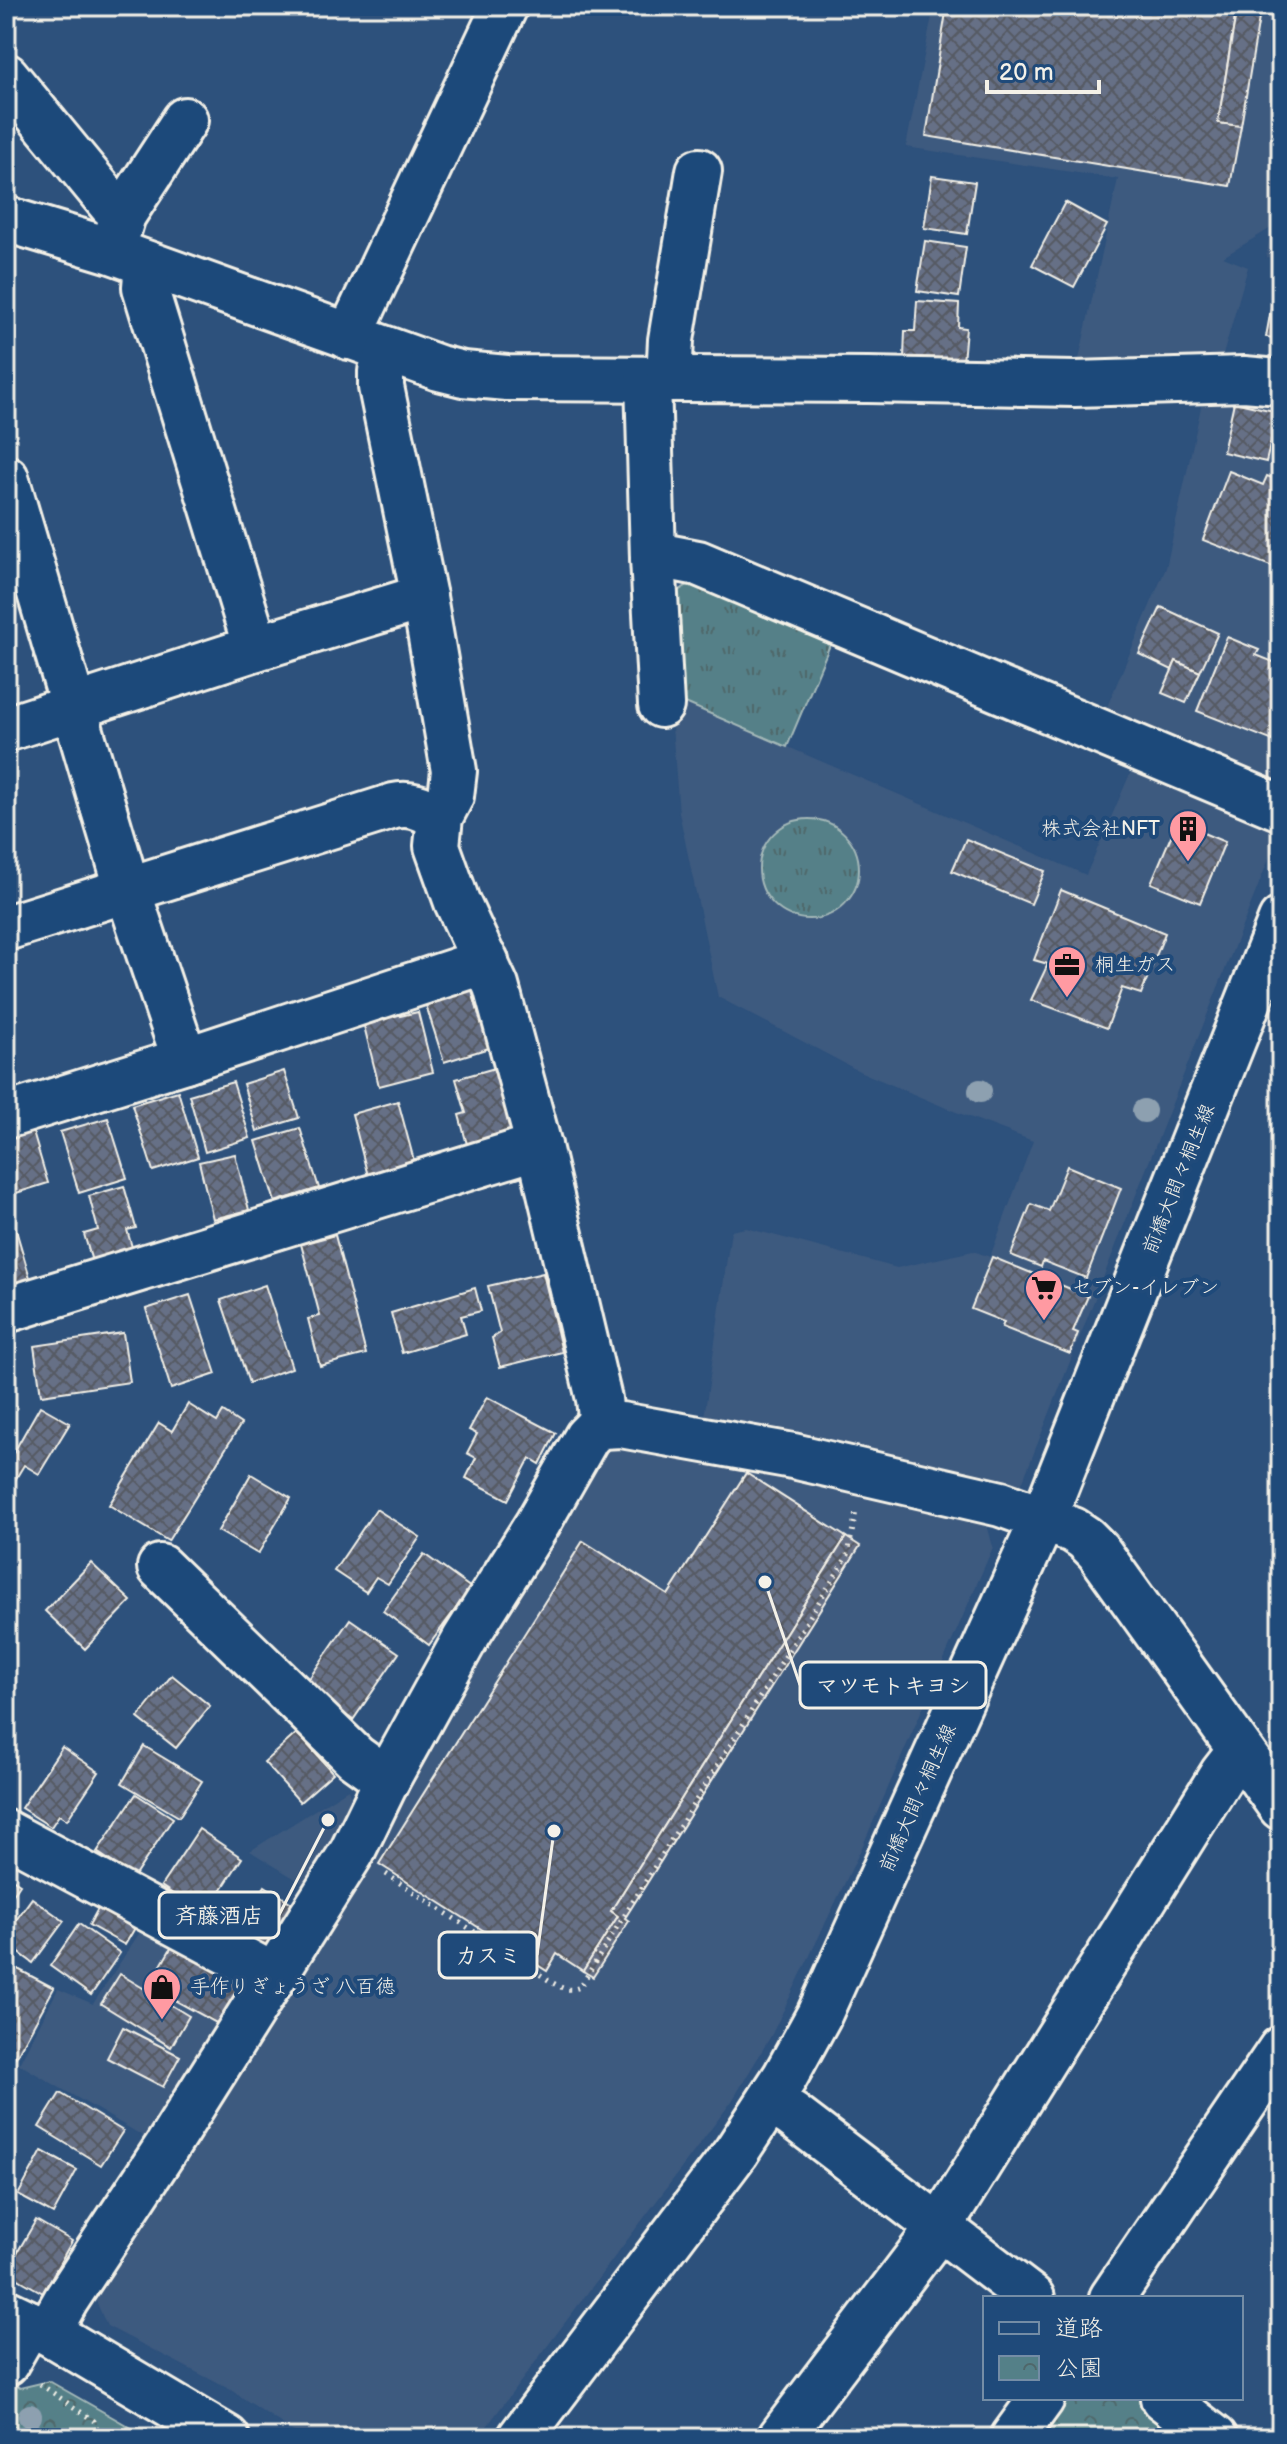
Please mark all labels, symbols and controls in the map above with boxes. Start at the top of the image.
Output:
scale bar [987,44,1099,94]
text: 20 m [999,58,1054,87]
building icon: 株式会社NFT [1167,808,1209,863]
place label: 株式会社NFT [1041,817,1160,841]
office icon: 桐生ガス [1046,944,1088,999]
place label: 桐生ガス [1095,953,1175,977]
street label: 前橋大間々桐生線 [1138,1100,1220,1258]
supermarket icon: セブン-イレブン [1023,1267,1065,1322]
place label: セブン-イレブン [1072,1276,1219,1300]
callout: マツモトキヨシ [800,1662,986,1708]
text: マツモトキヨシ [816,1673,970,1700]
street label: 前橋大間々桐生線 [874,1720,962,1876]
callout: 斉藤酒店 [159,1892,279,1938]
text: 斉藤酒店 [175,1903,263,1930]
callout: カスミ [439,1932,537,1978]
text: カスミ [455,1943,521,1970]
shop icon: 手作りぎょうざ 八百徳 [141,1966,183,2021]
place label: 手作りぎょうざ 八百徳 [190,1975,395,1999]
legend [983,2296,1243,2400]
text: 道路 [1055,2314,1103,2343]
text: 公園 [1055,2354,1103,2383]

